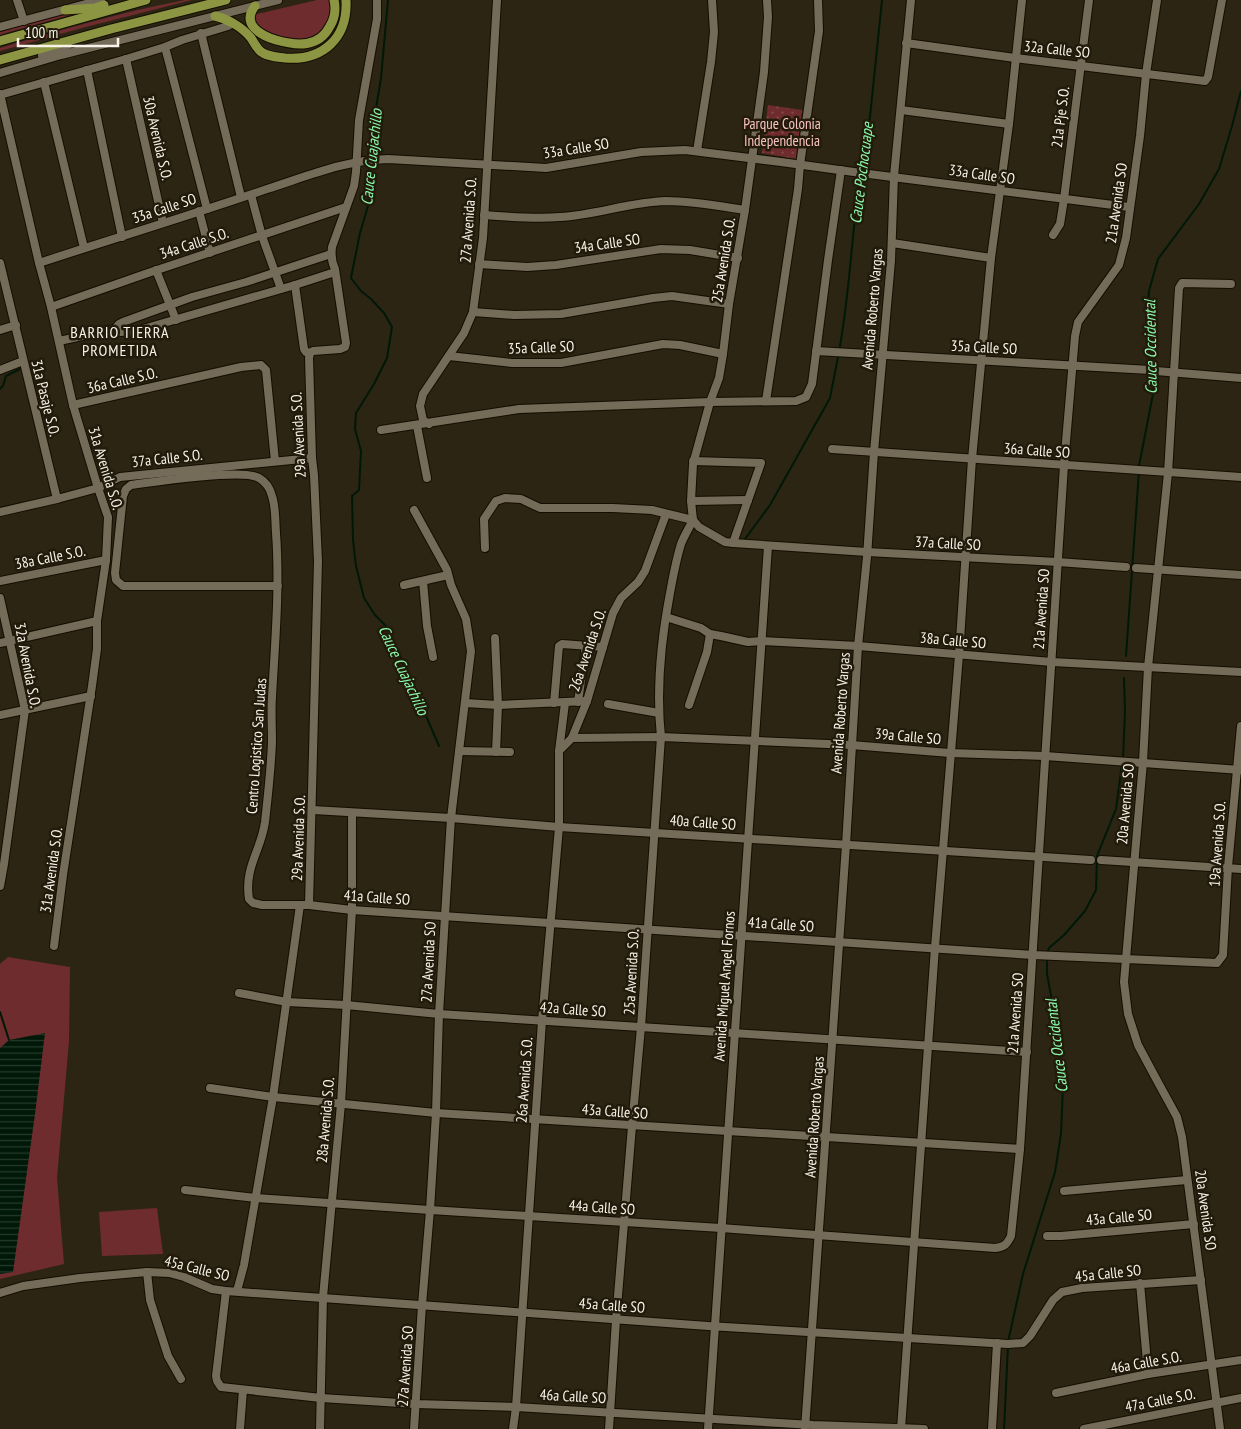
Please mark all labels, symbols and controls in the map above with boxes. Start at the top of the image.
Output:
scale bar [18,15,118,47]
text: 100 m [25,23,58,42]
street label: 32a Calle SO [1023,36,1091,62]
street label: 21a Pje S.O. [1047,85,1073,149]
street label: 30a Avenida S.O. [139,94,177,182]
water label: Cauce Cuajachillo [356,107,386,206]
park label: Parque Colonia Independencia [743,114,821,150]
water label: Cauce Pochocuape [845,120,877,225]
street label: 33a Calle SO [542,133,610,163]
street label: 33a Calle SO [948,160,1016,188]
street label: 21a Avenida SO [1101,162,1131,244]
street label: 27a Avenida S.O. [456,176,480,263]
street label: 33a Calle SO [129,189,199,227]
street label: 25a Avenida S.O. [707,216,739,304]
street label: 34a Calle S.O. [157,223,231,263]
street label: 34a Calle SO [573,229,641,257]
street label: Avenida Roberto Vargas [857,248,887,370]
water label: Cauce Occidental [1139,298,1161,394]
district label: BARRIO TIERRA PROMETIDA [70,322,170,360]
street label: 35a Calle SO [507,336,575,358]
street label: 35a Calle SO [950,336,1018,358]
street label: 31a Pasaje S.O. [27,358,65,439]
street label: 36a Calle S.O. [85,363,159,397]
street label: 29a Avenida S.O. [286,391,310,478]
street label: 31a Avenida S.O. [84,424,128,512]
street label: 36a Calle SO [1003,438,1071,462]
street label: 37a Calle S.O. [131,445,204,471]
street label: 37a Calle SO [914,532,982,554]
street label: 38a Calle S.O. [13,541,87,573]
street label: 21a Avenida SO [1029,568,1053,650]
street label: 26a Avenida S.O. [564,606,610,694]
street label: 32a Avenida S.O. [10,621,46,709]
water label: Cauce Cuajachillo [374,622,434,719]
street label: 38a Calle SO [919,628,987,652]
street label: Avenida Roberto Vargas [826,652,854,774]
street label: Centro Logistico San Judas [242,678,270,814]
street label: 39a Calle SO [874,724,942,748]
street label: 20a Avenida SO [1112,763,1138,845]
street label: 29a Avenida S.O. [287,794,309,881]
street label: 19a Avenida S.O. [1205,800,1230,888]
street label: 40a Calle SO [669,810,737,834]
street label: 31a Avenida S.O. [36,826,66,914]
street label: 41a Calle SO [343,885,411,909]
street label: Avenida Miguel Angel Fornos [709,910,739,1062]
street label: 41a Calle SO [747,912,815,936]
street label: 27a Avenida SO [416,921,440,1003]
street label: 25a Avenida S.O. [619,928,643,1015]
street label: 21a Avenida SO [1003,972,1027,1054]
street label: 42a Calle SO [539,997,607,1021]
water label: Cauce Occidental [1040,997,1072,1094]
street label: 26a Avenida S.O. [512,1036,537,1124]
street label: Avenida Roberto Vargas [800,1056,828,1178]
street label: 28a Avenida S.O. [312,1076,338,1164]
street label: 43a Calle SO [581,1099,649,1123]
street label: 20a Avenida SO [1191,1169,1221,1251]
street label: 44a Calle SO [568,1195,636,1219]
street label: 43a Calle SO [1085,1205,1153,1229]
street label: 45a Calle SO [162,1251,232,1285]
street label: 45a Calle SO [1074,1260,1142,1286]
street label: 45a Calle SO [578,1293,646,1317]
street label: 27a Avenida SO [393,1325,417,1407]
street label: 46a Calle S.O. [1109,1346,1183,1378]
street label: 47a Calle S.O. [1123,1384,1197,1416]
street label: 46a Calle SO [539,1385,607,1407]

